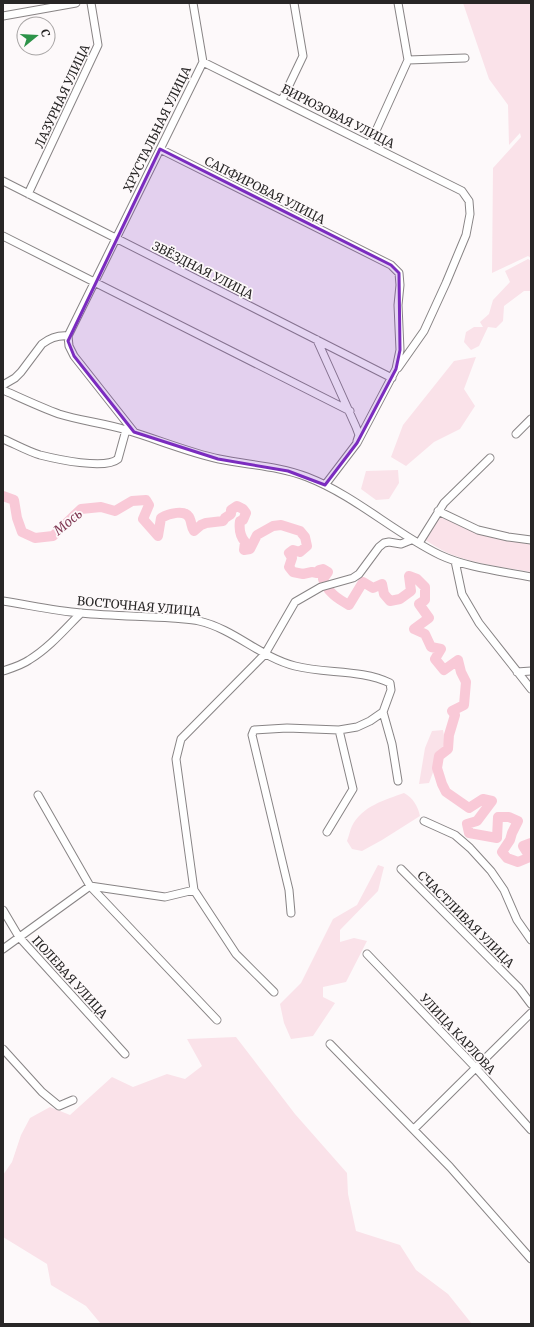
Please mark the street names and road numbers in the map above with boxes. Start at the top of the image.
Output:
street label: ЛАЗУРНАЯ УЛИЦА [31,41,93,150]
street label: ХРУСТАЛЬНАЯ УЛИЦА [120,63,194,194]
street label: БИРЮЗОВАЯ УЛИЦА [279,81,398,151]
street label: САПФИРОВАЯ УЛИЦА [202,153,328,227]
street label: ЗВЁЗДНАЯ УЛИЦА [150,238,256,302]
street label: ВОСТОЧНАЯ УЛИЦА [76,593,202,619]
street label: СЧАСТЛИВАЯ УЛИЦА [414,867,518,971]
street label: ПОЛЕВАЯ УЛИЦА [29,933,111,1022]
street label: УЛИЦА КАРЛОВА [416,990,499,1077]

